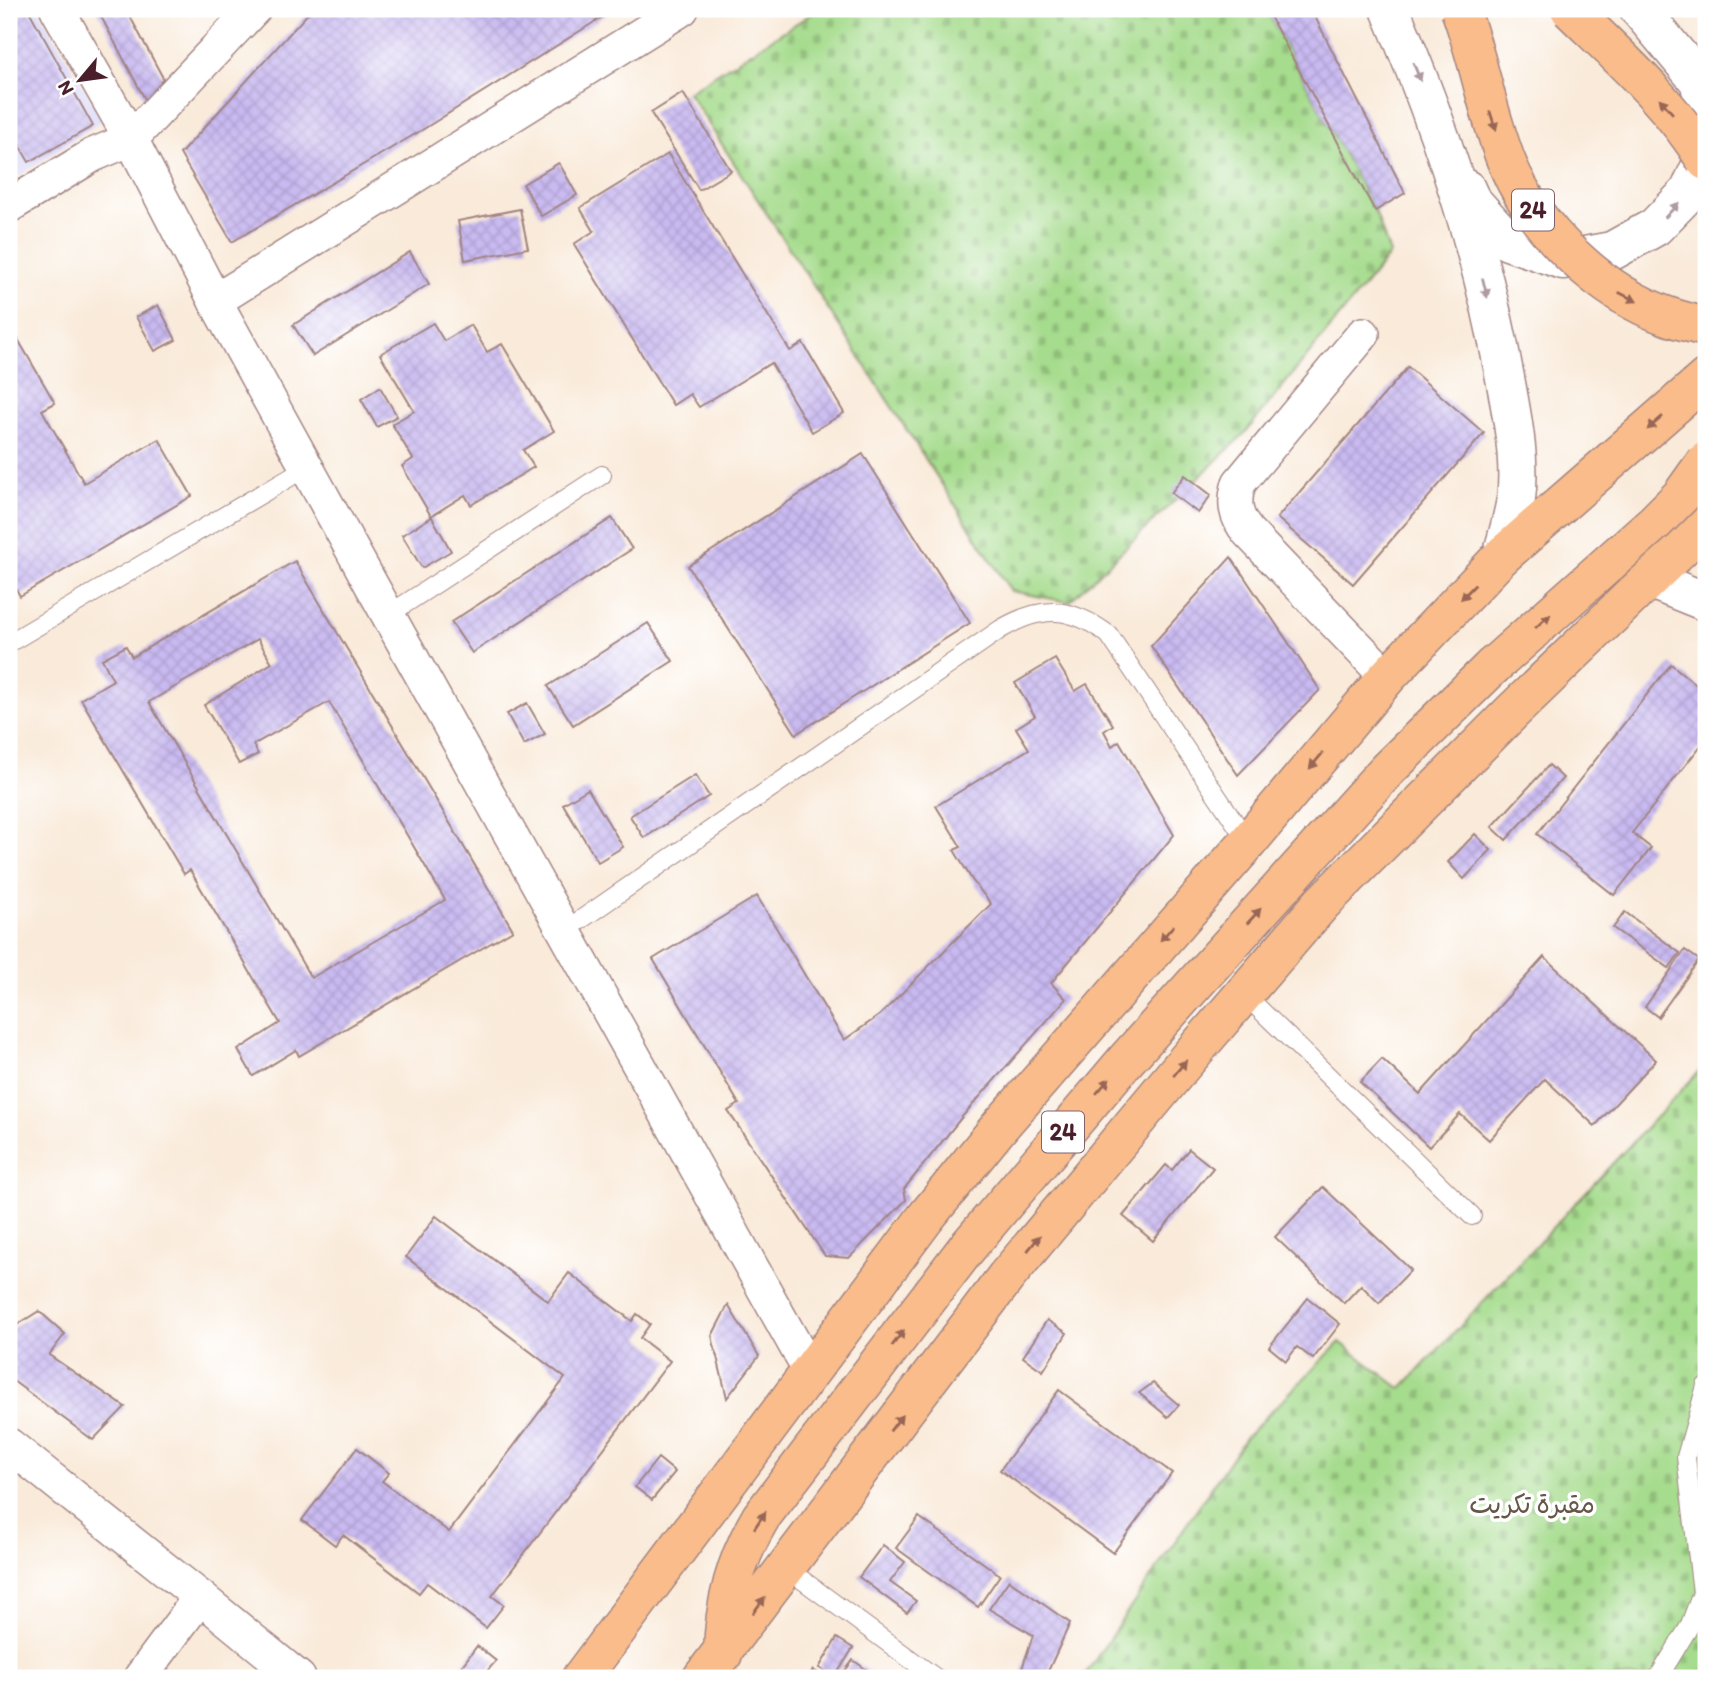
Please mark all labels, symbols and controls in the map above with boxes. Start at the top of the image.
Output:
north arrow [46,46,116,116]
one-way arrow [1411,61,1422,82]
text: N [52,77,79,99]
one-way arrow [1659,98,1674,115]
one-way arrow [1489,111,1499,132]
road number: 24 [1512,190,1554,230]
one-way arrow [1663,202,1679,219]
one-way arrow [1480,278,1491,300]
one-way arrow [1618,291,1638,302]
one-way arrow [1646,415,1664,431]
one-way arrow [1460,583,1476,601]
one-way arrow [1534,614,1551,630]
one-way arrow [1309,753,1324,770]
one-way arrow [1246,908,1262,925]
one-way arrow [1160,925,1175,942]
one-way arrow [1172,1059,1188,1077]
one-way arrow [1095,1077,1111,1095]
road number: 24 [1042,1112,1084,1152]
one-way arrow [1027,1234,1042,1252]
one-way arrow [890,1329,904,1347]
one-way arrow [888,1414,902,1432]
park label: مقبرة تكريت [1469,1488,1595,1520]
one-way arrow [754,1510,767,1529]
one-way arrow [752,1596,766,1614]

